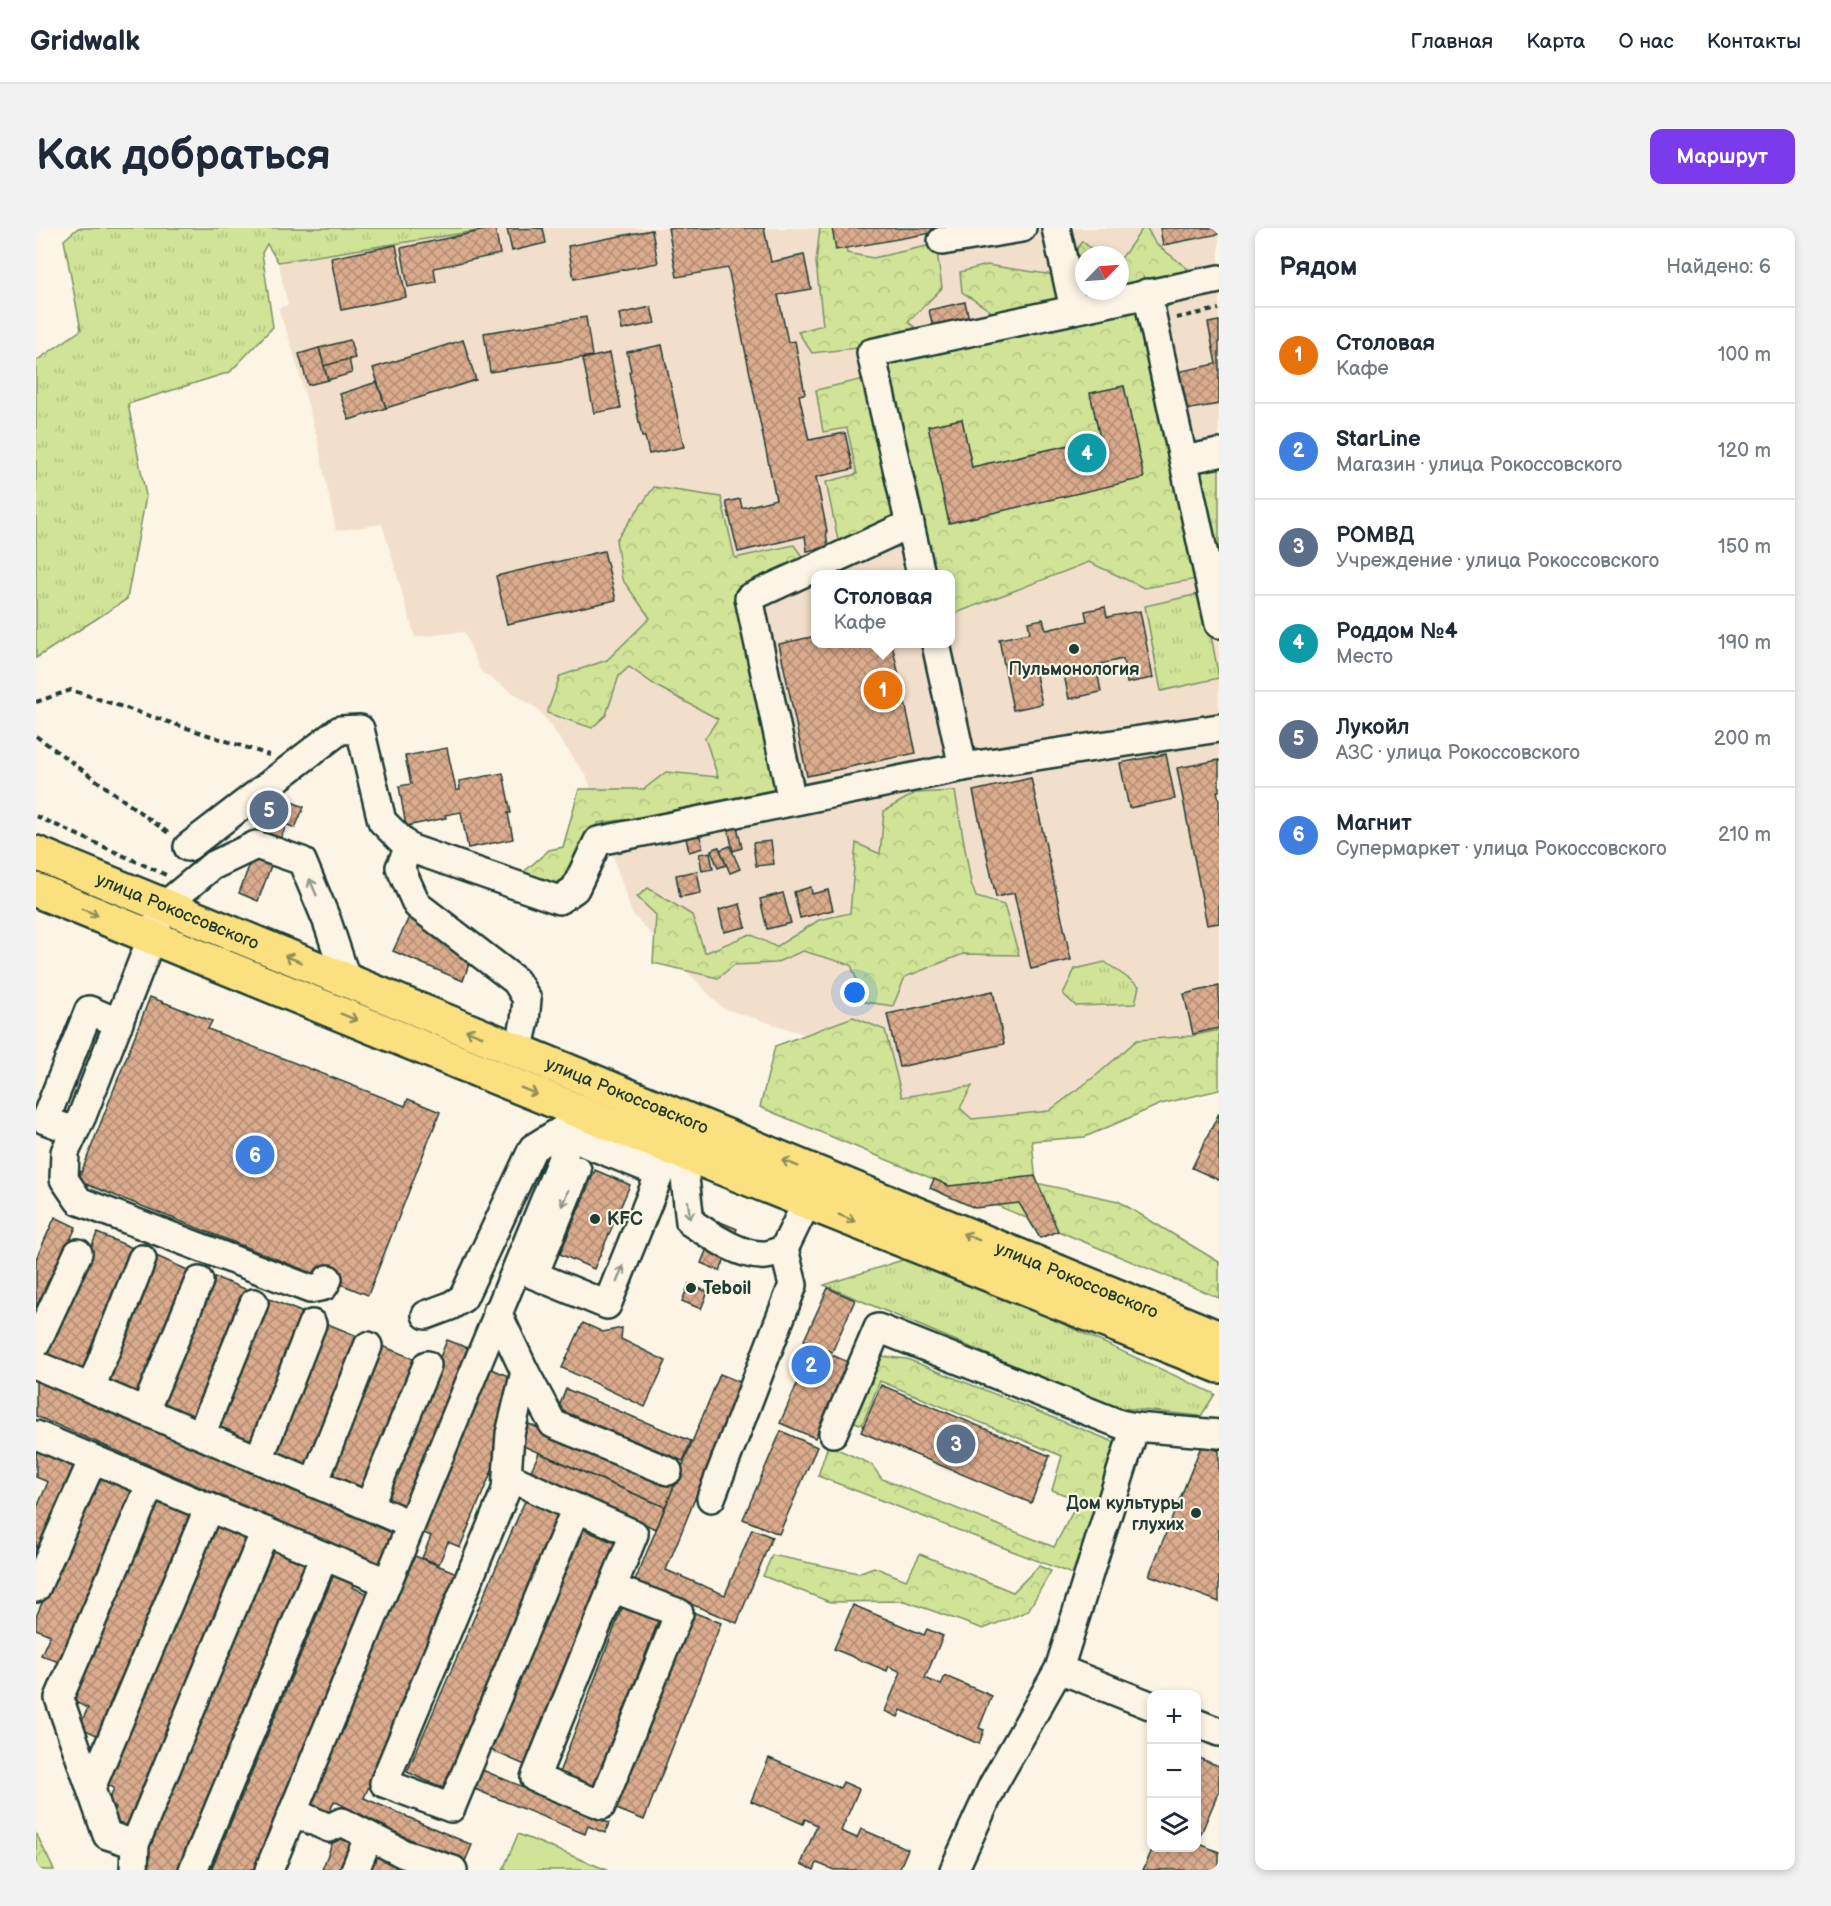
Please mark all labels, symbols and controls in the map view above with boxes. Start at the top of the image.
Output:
text: Gridwalk [30,25,140,58]
text: Главная [1410,29,1493,54]
text: Карта [1526,29,1585,54]
text: О нас [1618,29,1674,54]
text: Контакты [1707,29,1801,54]
button: Маршрут [1650,129,1795,184]
text: Как добраться [36,131,331,182]
north arrow [1075,246,1129,300]
text: Рядом [1279,252,1357,283]
text: Найдено: 6 [1666,255,1771,279]
text: Столовая [1336,330,1435,357]
text: 1 [1294,343,1303,367]
text: 100 m [1718,343,1771,367]
text: Кафе [1336,357,1389,381]
text: StarLine [1336,426,1421,453]
pin: 4 [1068,430,1106,476]
text: 2 [1293,439,1304,463]
text: 120 m [1718,439,1771,463]
text: Магазин · улица Рокоссовского [1336,453,1622,477]
text: РОМВД [1336,522,1414,549]
text: 3 [1293,535,1304,559]
text: 150 m [1718,535,1771,559]
text: Учреждение · улица Рокоссовского [1336,549,1659,573]
popup [811,570,955,648]
text: Столовая [833,584,933,611]
text: Кафе [833,611,886,635]
text: Роддом №4 [1336,618,1458,645]
text: 4 [1293,631,1304,655]
text: 190 m [1718,631,1771,655]
marker: Пульмонология [1067,642,1081,656]
text: Место [1336,645,1393,669]
place label: Пульмонология [1008,659,1140,680]
pin: 1 [864,668,902,712]
text: Лукойл [1336,714,1410,741]
text: 5 [1293,727,1304,751]
text: 200 m [1714,727,1771,751]
text: АЗС · улица Рокоссовского [1336,741,1580,765]
pin: 5 [250,788,288,832]
text: Магнит [1336,810,1412,837]
text: 6 [1292,823,1305,847]
text: 210 m [1718,823,1771,847]
text: Супермаркет · улица Рокоссовского [1336,837,1667,861]
street label: улица Рокоссовского [93,869,262,954]
one-way arrow [307,878,318,896]
one-way arrow [81,907,99,918]
one-way arrow [285,953,303,964]
your location [840,978,869,1007]
one-way arrow [339,1012,357,1023]
one-way arrow [465,1027,483,1038]
street label: улица Рокоссовского [542,1053,712,1139]
one-way arrow [520,1086,538,1097]
pin: 6 [236,1132,274,1178]
one-way arrow [781,1157,800,1168]
one-way arrow [559,1188,570,1207]
one-way arrow [684,1200,695,1220]
place label: KFC [607,1209,643,1230]
marker: KFC [588,1212,602,1226]
one-way arrow [837,1213,856,1224]
one-way arrow [962,1231,980,1242]
street label: улица Рокоссовского [992,1237,1161,1323]
one-way arrow [615,1265,626,1284]
place label: Teboil [703,1278,751,1299]
marker: Teboil [684,1281,698,1295]
pin: 2 [792,1342,830,1388]
pin: 3 [936,1422,976,1466]
place label: Дом культуры глухих [1066,1493,1185,1535]
marker: Дом культуры глухих [1189,1506,1203,1520]
map controls [1147,1690,1201,1852]
button: + [1147,1690,1201,1744]
button: − [1147,1744,1201,1798]
button: layers [1147,1798,1201,1852]

